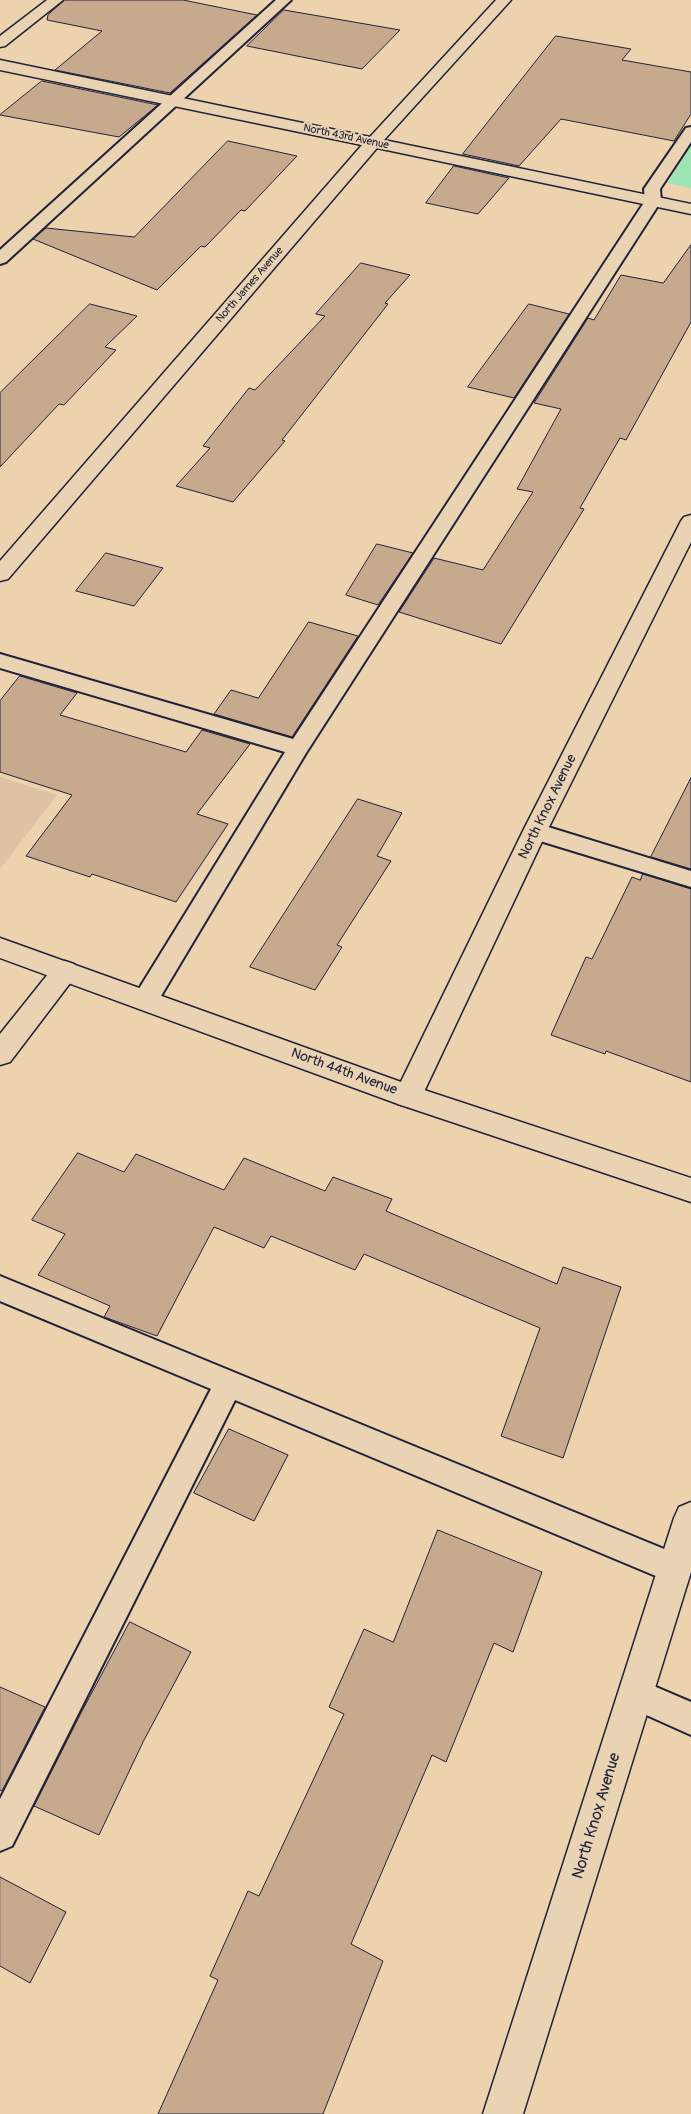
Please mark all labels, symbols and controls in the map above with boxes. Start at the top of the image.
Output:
street label: North 43rd Avenue [302,121,390,153]
street label: North James Avenue [214,244,286,326]
street label: North Knox Avenue [515,752,581,862]
street label: North 44th Avenue [289,1045,399,1099]
street label: North Knox Avenue [569,1751,625,1881]

